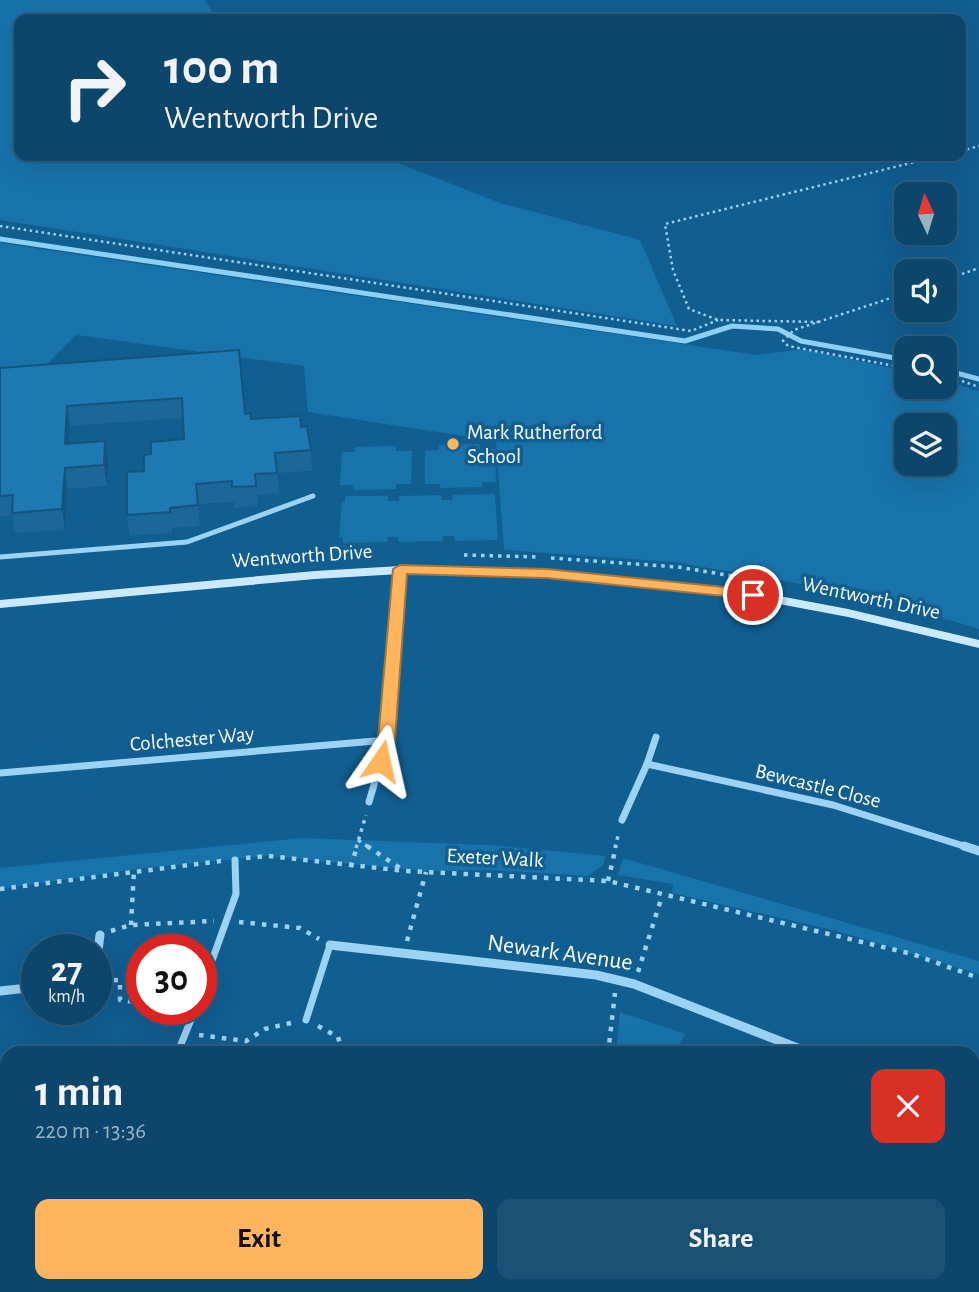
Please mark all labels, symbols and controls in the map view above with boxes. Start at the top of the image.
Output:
icon: right [49,42,140,133]
text: 100 m [164,44,280,93]
text: Wentworth Drive [164,102,378,134]
north arrow [894,182,957,245]
map controls [894,182,957,476]
button: sound [894,259,957,322]
button: search [894,336,957,399]
button: layers [894,413,957,476]
place label: Mark Rutherford School [467,422,603,467]
marker: Mark Rutherford School [445,436,461,452]
street label: Wentworth Drive [231,541,373,571]
pin [723,565,783,625]
street label: Wentworth Drive [800,573,942,623]
icon: arrive [734,576,772,614]
street label: Colchester Way [129,723,255,755]
position arrow [344,724,418,798]
street label: Bewcastle Close [753,760,883,812]
street label: Exeter Walk [446,845,544,871]
street label: Newark Avenue [486,931,634,975]
speed limit sign: 30 [126,934,217,1025]
text: 27 [51,953,82,988]
text: km/h [48,988,85,1006]
button: close [871,1069,945,1143]
text: 1 min [35,1071,124,1113]
text: 220 m · 13:36 [35,1120,146,1143]
button: Exit [35,1199,483,1279]
button: Share [497,1199,945,1279]

